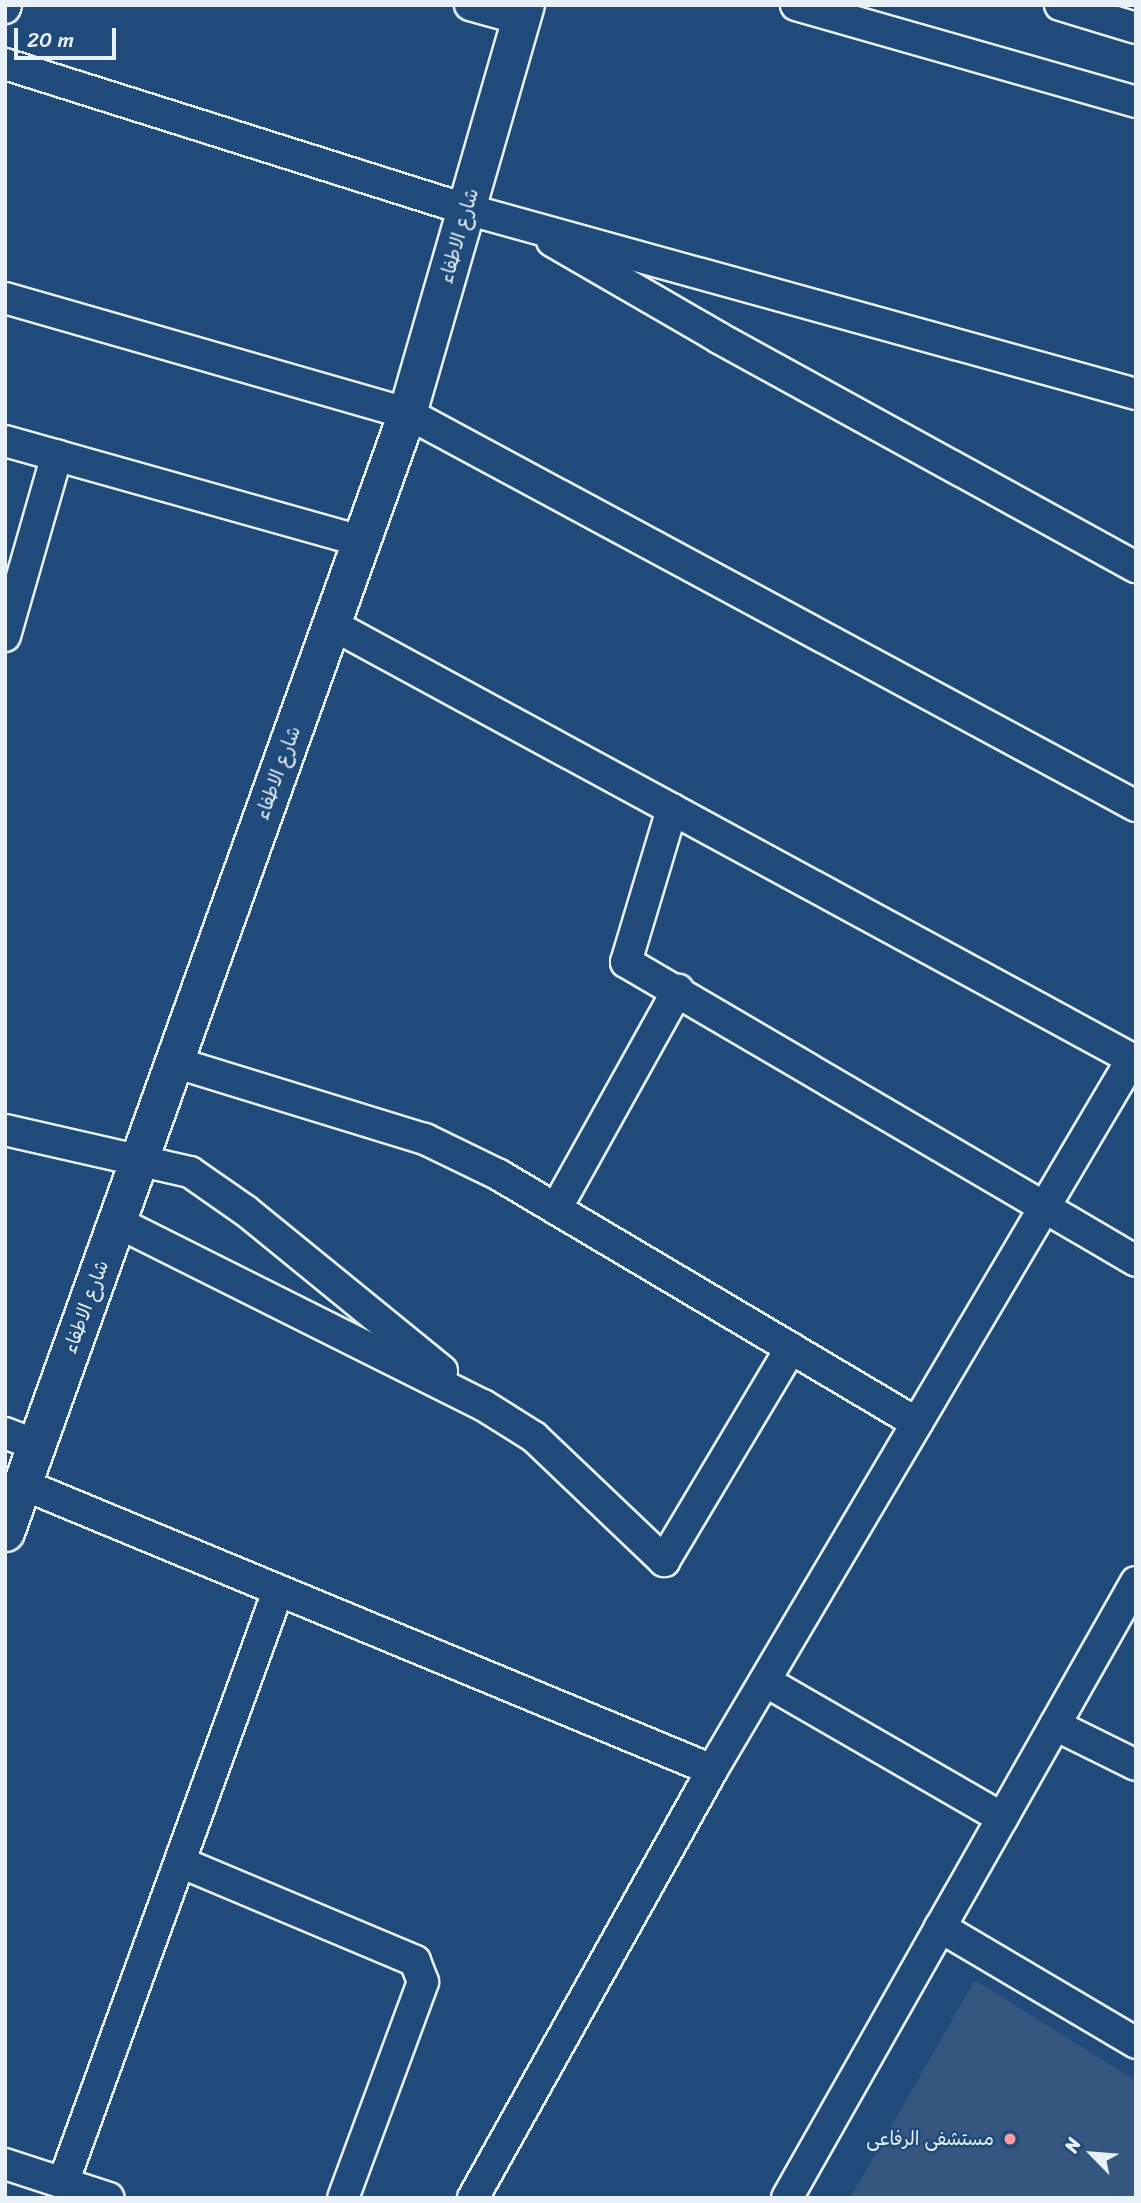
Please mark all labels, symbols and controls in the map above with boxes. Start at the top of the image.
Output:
scale bar [18,14,119,58]
text: 20 m [27,21,74,59]
street label: شارع الاطفاء [435,186,483,286]
street label: شارع الاطفاء [251,723,305,823]
street label: شارع الاطفاء [59,1257,113,1357]
north arrow [1057,2119,1127,2189]
place label: مستشفی الرفاعی [866,2128,994,2150]
marker: مستشفی الرفاعی [1000,2129,1020,2149]
text: N [1055,2132,1090,2158]

